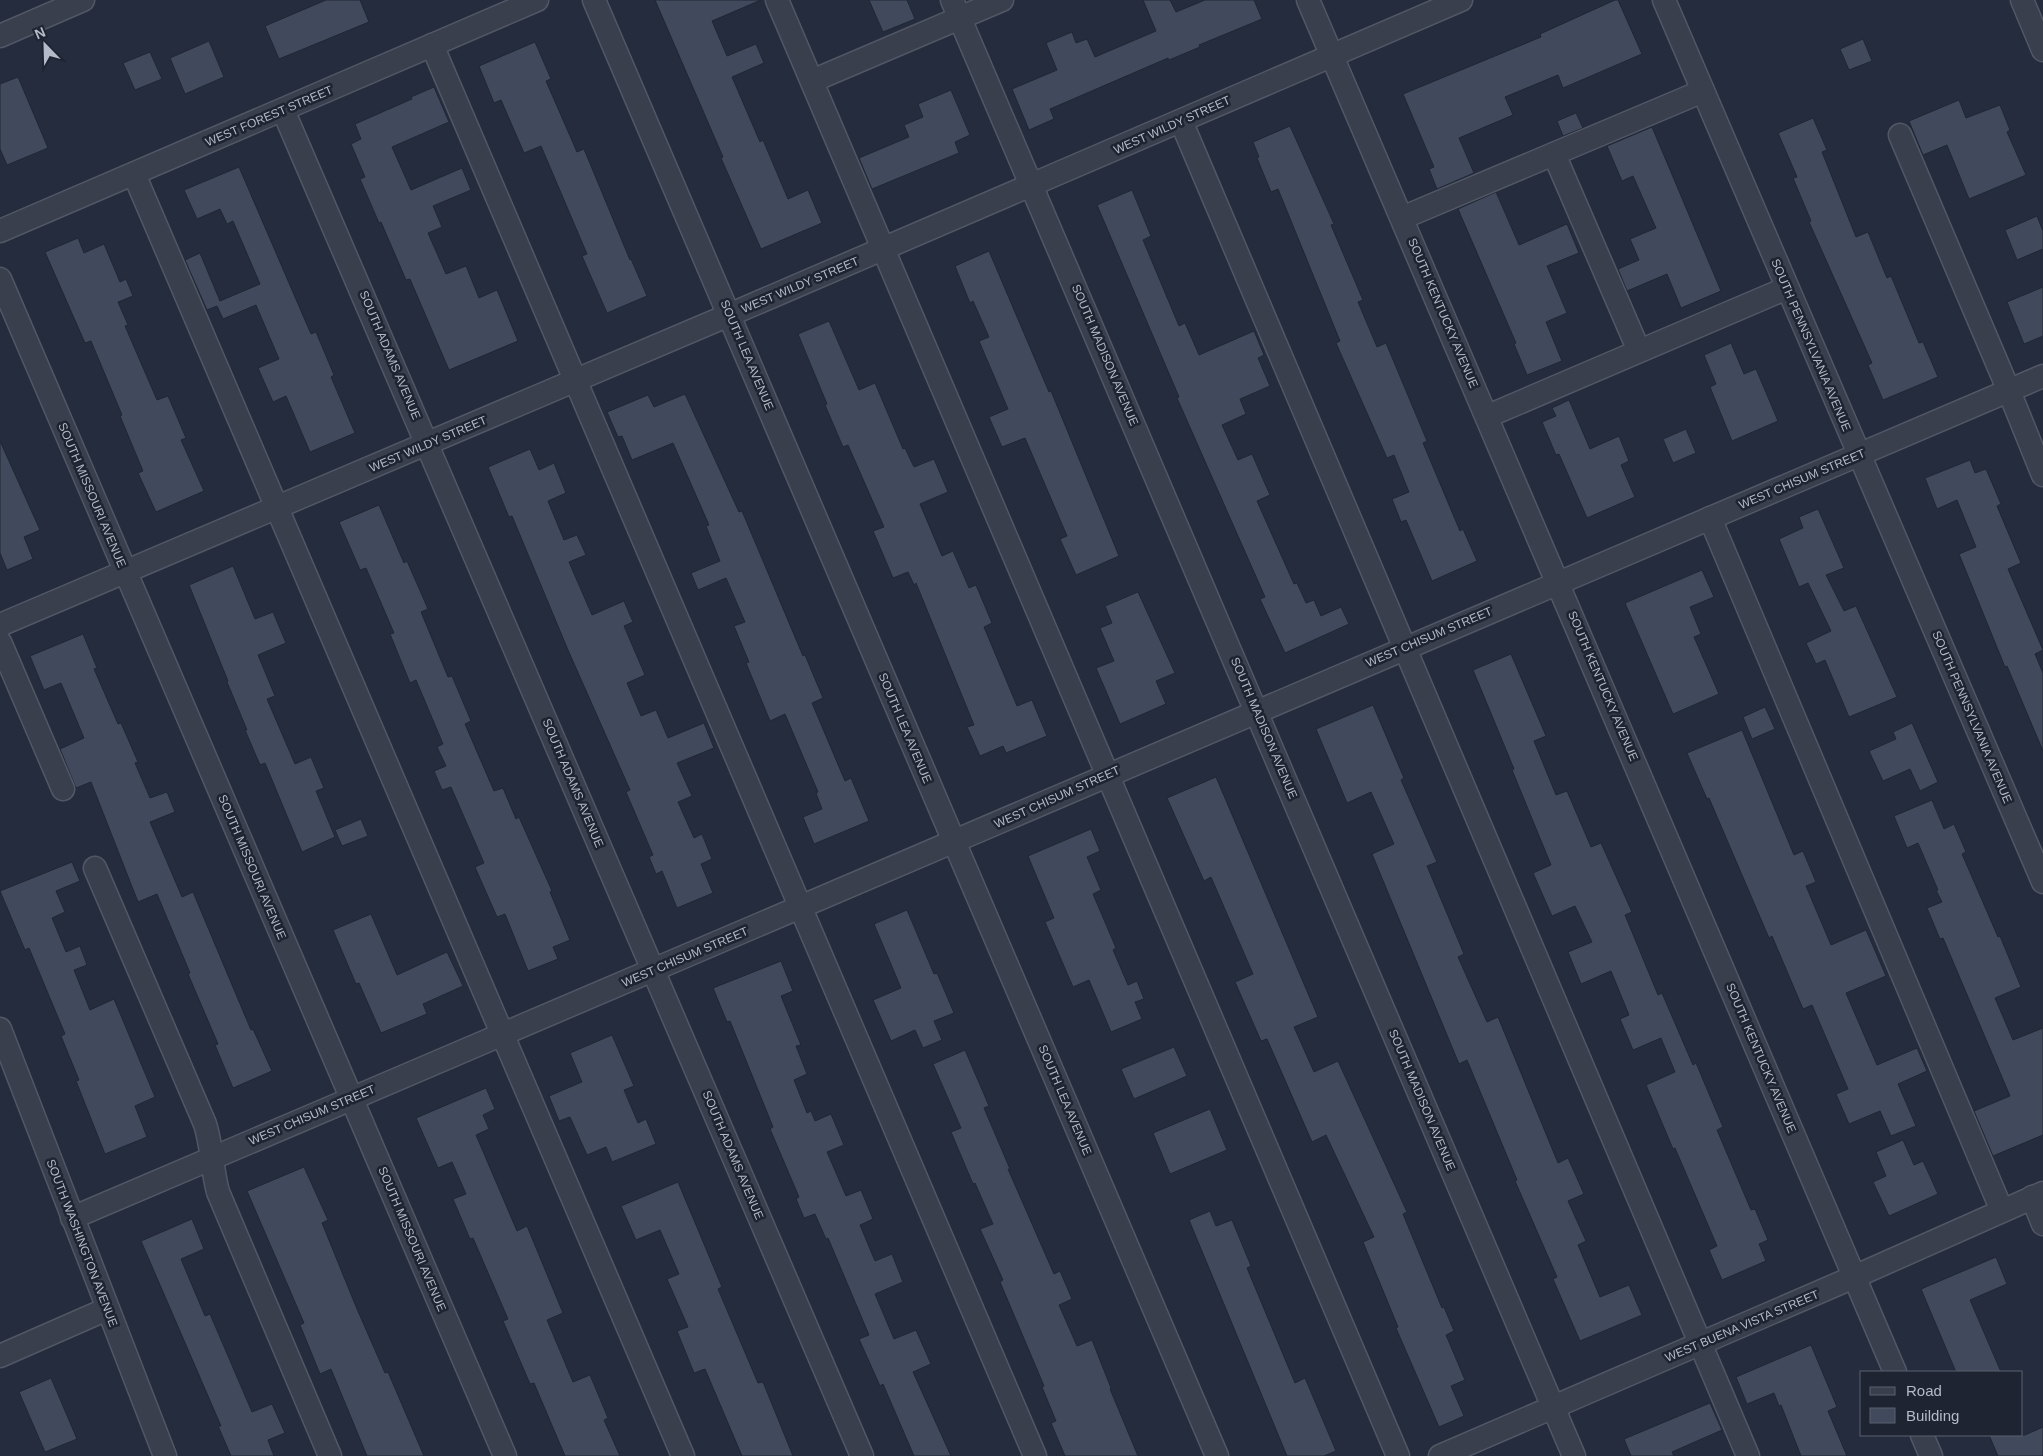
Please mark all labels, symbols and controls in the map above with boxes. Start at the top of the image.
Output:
north arrow [20,20,70,70]
text: N [32,24,48,42]
street label: WEST FOREST STREET [203,83,335,149]
street label: WEST WILDY STREET [1111,93,1233,157]
street label: SOUTH KENTUCKY AVENUE [1405,236,1481,390]
street label: WEST WILDY STREET [739,254,861,316]
street label: SOUTH PENNSYLVANIA AVENUE [1768,257,1854,433]
street label: SOUTH MADISON AVENUE [1069,282,1141,428]
street label: SOUTH ADAMS AVENUE [357,289,423,421]
street label: SOUTH LEA AVENUE [717,298,777,412]
street label: WEST WILDY STREET [367,413,489,475]
street label: SOUTH MISSOURI AVENUE [55,421,129,569]
street label: WEST CHISUM STREET [1737,446,1868,512]
street label: WEST CHISUM STREET [1364,604,1495,670]
street label: SOUTH KENTUCKY AVENUE [1565,609,1641,763]
street label: SOUTH PENNSYLVANIA AVENUE [1929,629,2015,805]
street label: SOUTH MADISON AVENUE [1228,655,1300,801]
street label: SOUTH LEA AVENUE [875,671,935,785]
street label: SOUTH ADAMS AVENUE [540,717,606,849]
street label: WEST CHISUM STREET [992,763,1122,831]
street label: SOUTH MISSOURI AVENUE [215,793,289,941]
street label: WEST CHISUM STREET [620,924,751,990]
street label: SOUTH KENTUCKY AVENUE [1723,981,1799,1135]
street label: SOUTH MADISON AVENUE [1386,1027,1458,1173]
street label: SOUTH LEA AVENUE [1035,1043,1095,1157]
street label: WEST CHISUM STREET [247,1082,378,1148]
street label: SOUTH ADAMS AVENUE [700,1089,766,1221]
street label: SOUTH WASHINGTON AVENUE [43,1157,121,1329]
street label: SOUTH MISSOURI AVENUE [375,1165,449,1313]
street label: WEST BUENA VISTA STREET [1663,1287,1822,1365]
legend [1860,1371,2023,1436]
text: Road [1906,1382,1942,1399]
text: Building [1906,1407,1959,1424]

